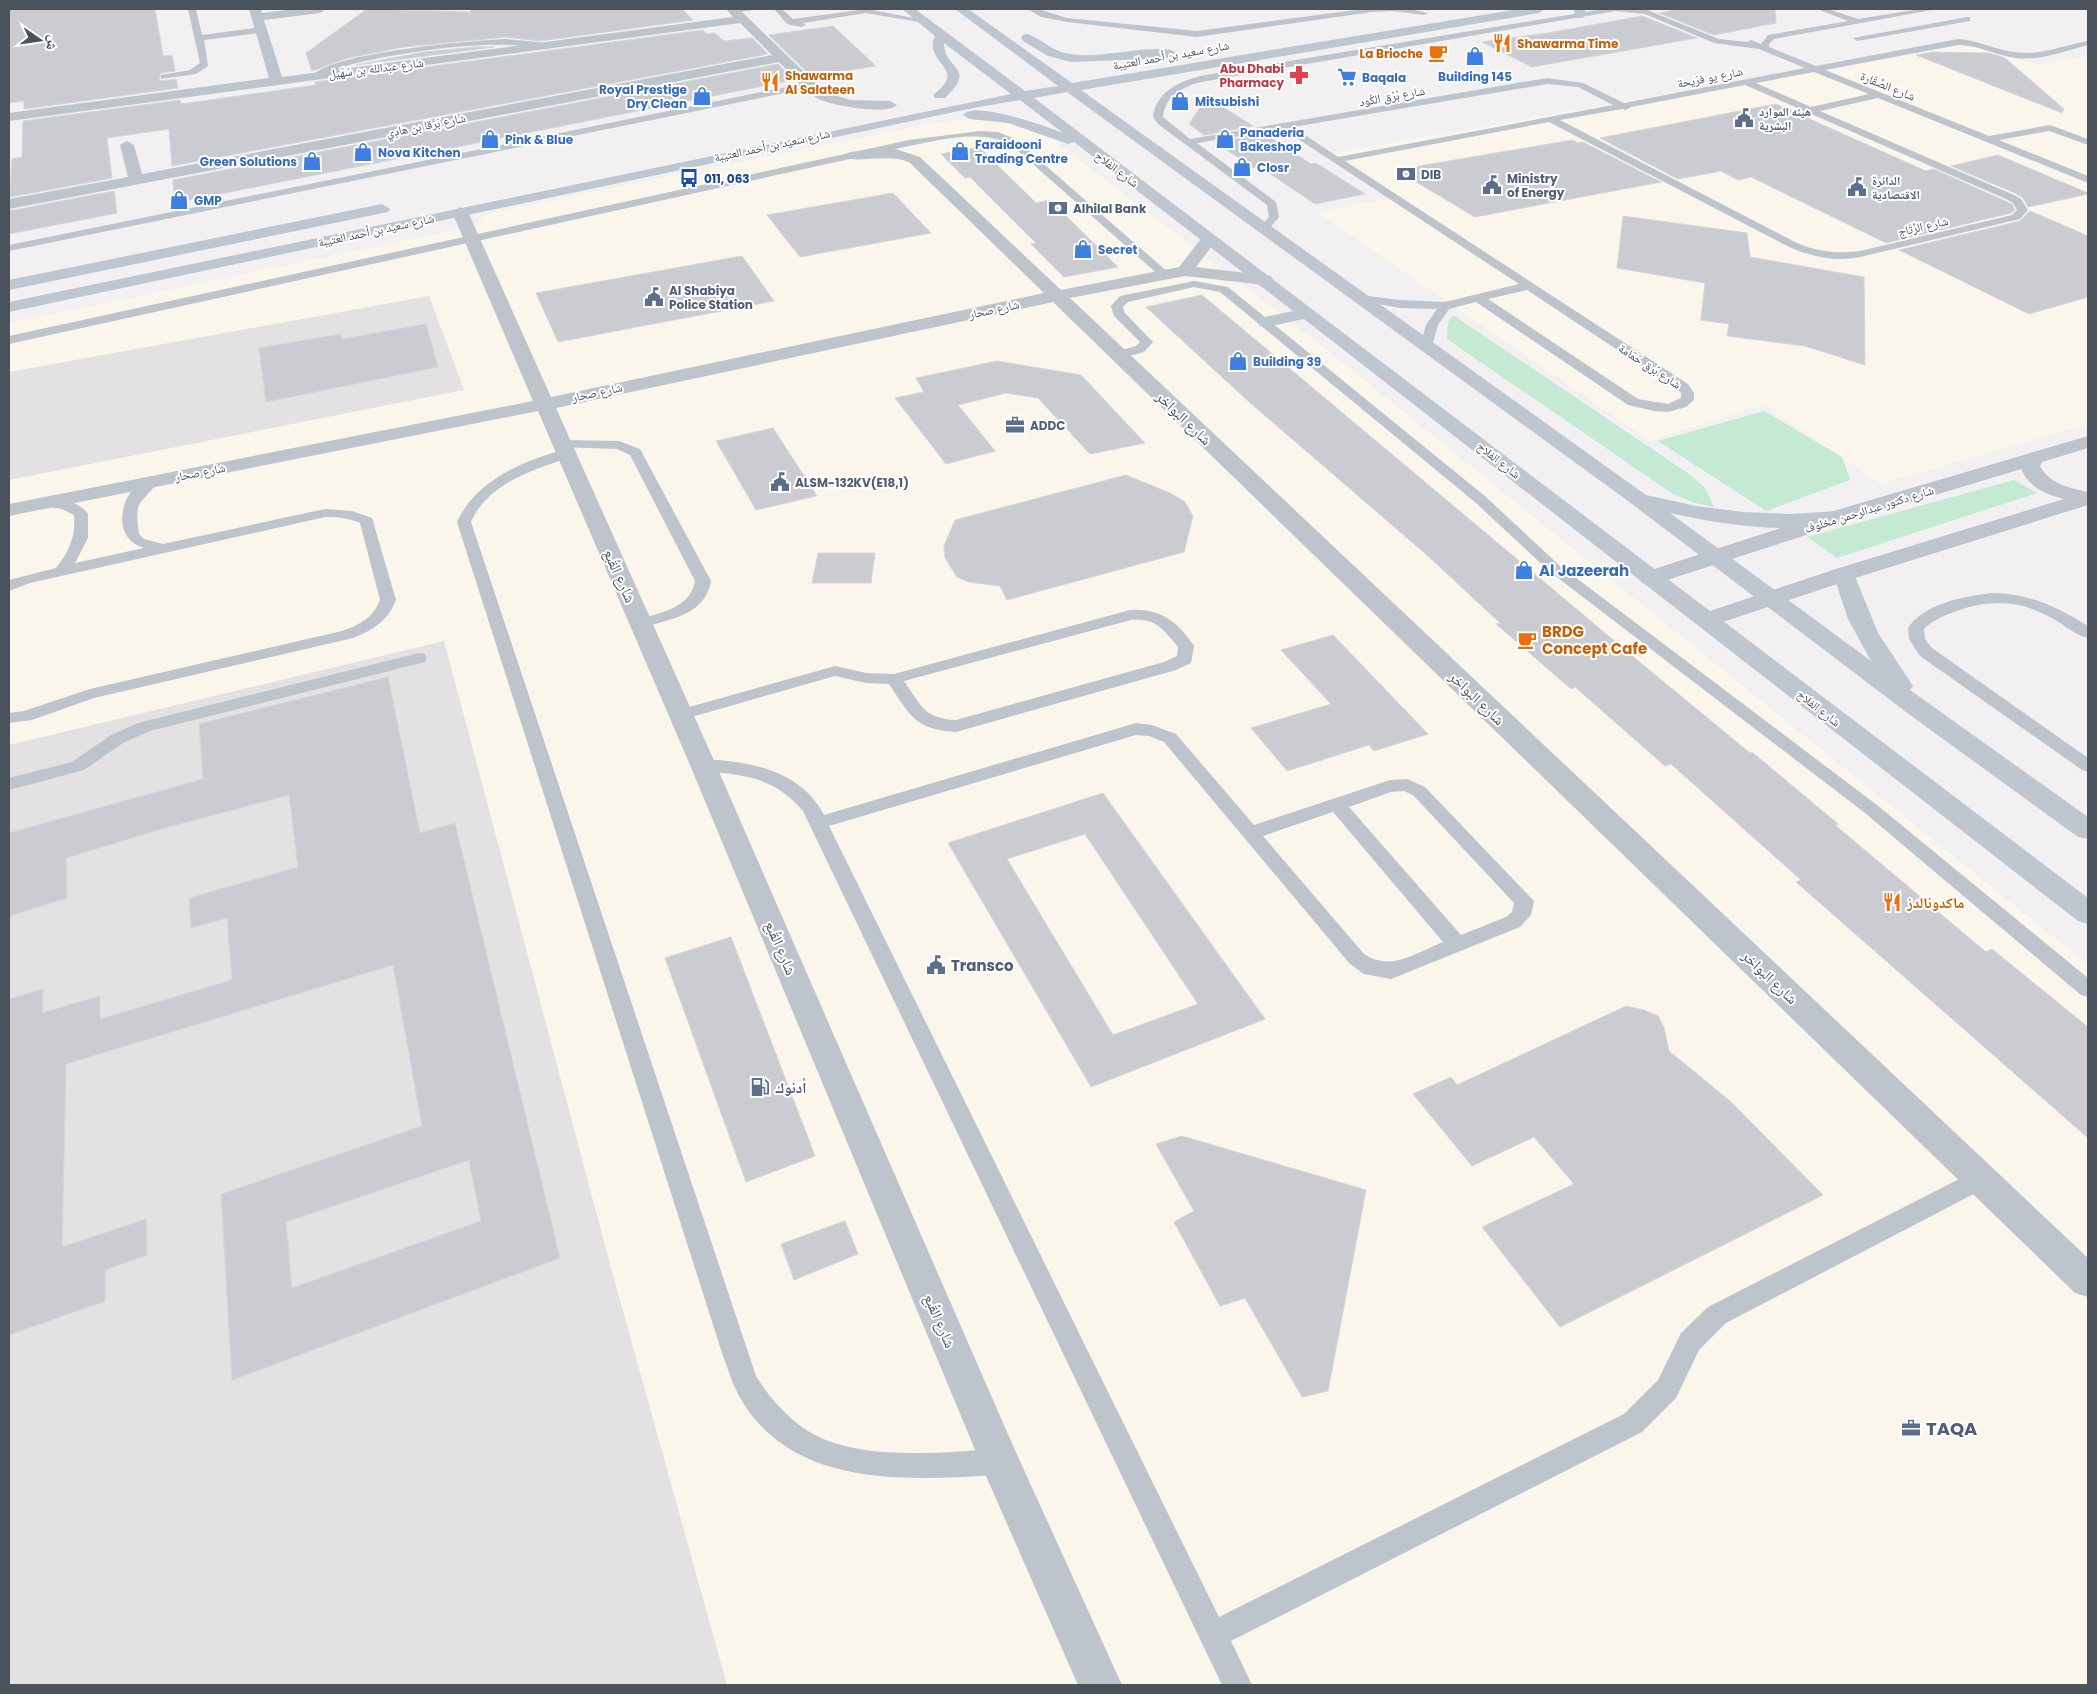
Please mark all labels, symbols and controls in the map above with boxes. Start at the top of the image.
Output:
north arrow [15,15,65,65]
restaurant icon: Shawarma Time [1491,32,1513,54]
text: ش [41,33,64,53]
place label: Shawarma Time [1517,35,1619,52]
street label: شارع سعيد بن أحمد العتيبة [1111,36,1231,74]
cafe icon: La Brioche [1427,42,1449,64]
place label: La Brioche [1360,45,1424,62]
shop icon: Building 145 [1464,45,1486,67]
street label: شارع عبدالله بن سُهَيل [327,54,425,82]
place label: Abu Dhabi Pharmacy [1219,60,1284,91]
street label: شارع يو فرَيحة [1676,62,1744,92]
pharmacy icon: Abu Dhabi Pharmacy [1288,64,1310,86]
supermarket icon: Baqala [1336,66,1358,88]
place label: Shawarma Al Salateen [785,67,855,98]
street label: شارع الصَّقّارة [1858,67,1918,105]
place label: Building 145 [1438,68,1512,85]
place label: Baqala [1362,69,1406,86]
restaurant icon: Shawarma Al Salateen [759,71,781,93]
place label: Royal Prestige Dry Clean [599,81,688,112]
street label: شارع بُرْق الكُود [1358,82,1426,110]
shop icon: Royal Prestige Dry Clean [691,85,713,107]
shop icon: Mitsubishi [1169,90,1191,112]
place label: Mitsubishi [1195,93,1259,110]
place label: هيئه الموارد البشرية [1759,103,1811,134]
public building icon: هيئه الموارد البشرية [1733,107,1755,129]
street label: شارع بَرقا بن هادِي [385,109,468,143]
street label: شارع سعيد بن أحمد العتيبة [713,124,832,166]
place label: Panaderia Bakeshop [1240,124,1304,155]
shop icon: Pink & Blue [479,128,501,150]
shop icon: Panaderia Bakeshop [1214,128,1236,150]
place label: Pink & Blue [505,131,574,148]
place label: Faraidooni Trading Centre [975,136,1068,167]
shop icon: Faraidooni Trading Centre [949,140,971,162]
shop icon: Nova Kitchen [352,141,374,163]
place label: Nova Kitchen [378,144,460,161]
street label: شارع الفلاح [1092,147,1143,191]
shop icon: Green Solutions [301,150,323,172]
place label: Green Solutions [200,153,297,170]
shop icon: Closr [1231,156,1253,178]
place label: Closr [1257,159,1289,176]
bank icon: DIB [1395,163,1417,185]
place label: DIB [1421,166,1441,183]
bus stop icon: 011, 063 [678,167,700,189]
place label: 011, 063 [704,170,750,187]
place label: Ministry of Energy [1507,170,1565,201]
place label: الدائرة الاقتصادية [1872,172,1920,203]
public building icon: Ministry of Energy [1481,174,1503,196]
public building icon: الدائرة الاقتصادية [1846,176,1868,198]
shop icon: GMP [168,189,190,211]
place label: GMP [194,192,222,209]
bank icon: Alhilal Bank [1047,197,1069,219]
place label: Alhilal Bank [1073,200,1147,217]
street label: شارع سعيد بن أحمد العتيبة [317,209,436,251]
street label: شارع الرِّتَاج [1896,212,1950,240]
shop icon: Secret [1072,238,1094,260]
place label: Secret [1098,241,1138,258]
place label: Al Shabiya Police Station [669,282,753,313]
public building icon: Al Shabiya Police Station [643,286,665,308]
street label: شارع صحار [966,295,1021,323]
street label: شارع بُرق حَمَامة [1615,339,1685,393]
shop icon: Building 39 [1227,350,1249,372]
place label: Building 39 [1253,353,1321,370]
street label: شارع صحار [569,378,624,406]
street label: شارع البواخر [1151,385,1217,450]
office icon: ADDC [1004,414,1026,436]
place label: ADDC [1030,417,1065,434]
street label: شارع الفلاح [1474,438,1524,482]
street label: شارع صحار [172,459,227,485]
public building icon: ALSM-132KV(E18,1) [769,471,791,493]
place label: ALSM-132KV(E18,1) [795,474,909,491]
street label: شارع دكتور عبدالرحمن مخلوف [1802,481,1936,537]
street label: شارع القُبع [599,546,641,606]
shop icon: Al Jazeerah [1513,559,1535,581]
place label: Al Jazeerah [1539,560,1629,581]
place label: BRDG Concept Cafe [1542,621,1647,659]
cafe icon: BRDG Concept Cafe [1516,629,1538,651]
street label: شارع البواخر [1444,665,1510,730]
street label: شارع الفلاح [1794,686,1844,730]
restaurant icon: ماكدونالدز [1881,891,1903,913]
place label: ماكدونالدز [1906,892,1964,913]
street label: شارع القُبع [760,918,802,978]
street label: شارع البواخر [1737,944,1803,1009]
public building icon: Transco [925,954,947,976]
place label: Transco [951,955,1014,976]
fuel station icon: أدنوك [749,1076,771,1098]
place label: أدنوك [775,1077,807,1098]
street label: شارع القُبع [919,1291,961,1351]
place label: TAQA [1926,1416,1977,1441]
office icon: TAQA [1900,1417,1922,1439]

